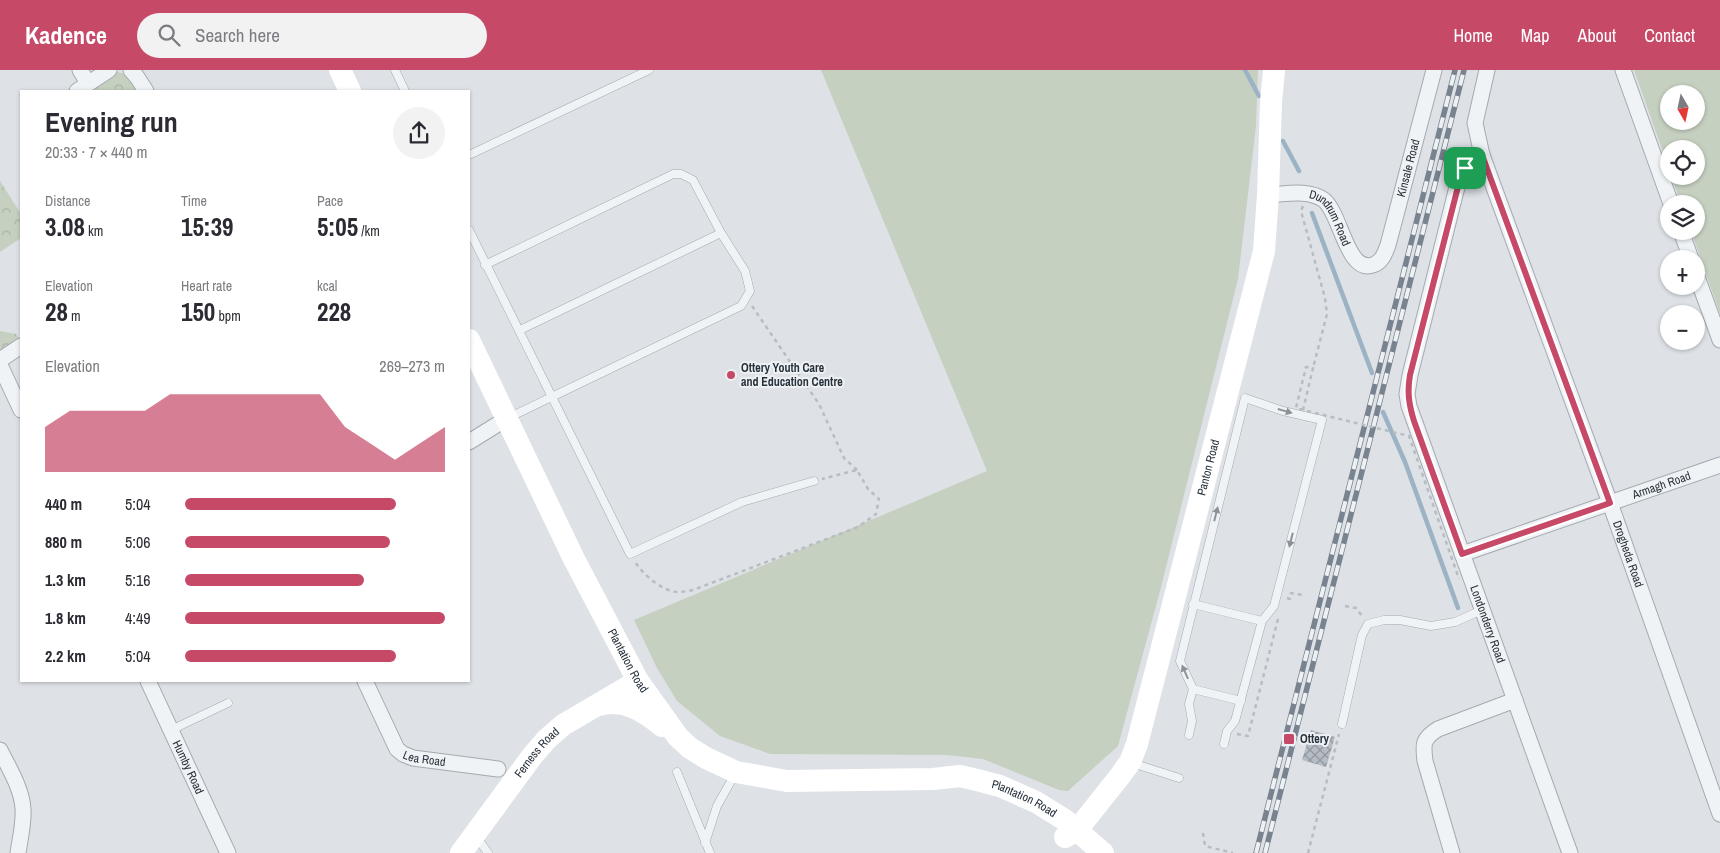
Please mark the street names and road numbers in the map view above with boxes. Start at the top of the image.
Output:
street label: Kinsale Road [1393,137,1423,199]
street label: Dundrum Road [1307,186,1354,249]
street label: Panton Road [1193,438,1223,497]
street label: Armagh Road [1629,468,1693,503]
street label: Drogheda Road [1609,519,1647,589]
street label: Londonderry Road [1466,583,1509,665]
street label: Plantation Road [604,626,652,696]
street label: Ferness Road [511,724,563,781]
street label: Humby Road [169,738,207,797]
street label: Lea Road [401,747,446,770]
street label: Plantation Road [990,776,1060,821]

